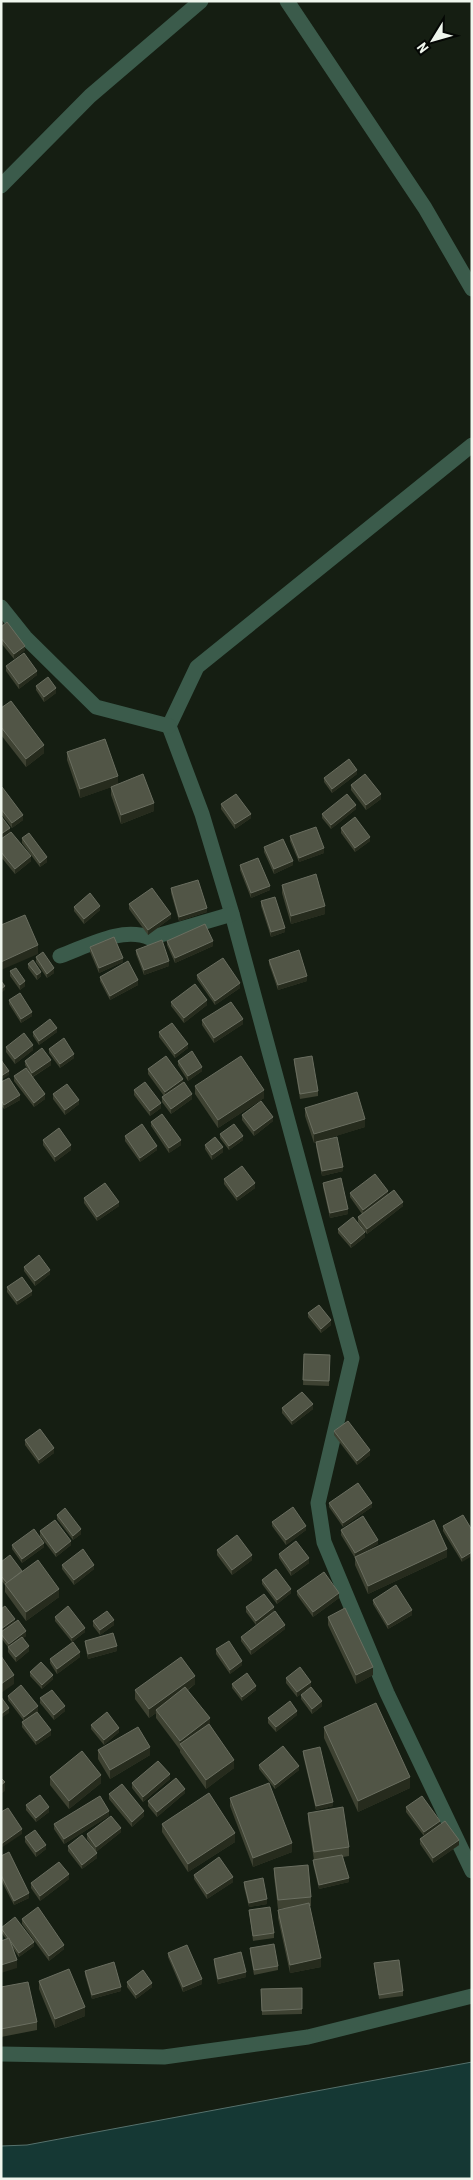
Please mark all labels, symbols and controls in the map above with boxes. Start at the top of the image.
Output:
north arrow [408,15,458,65]
text: N [414,40,432,56]

